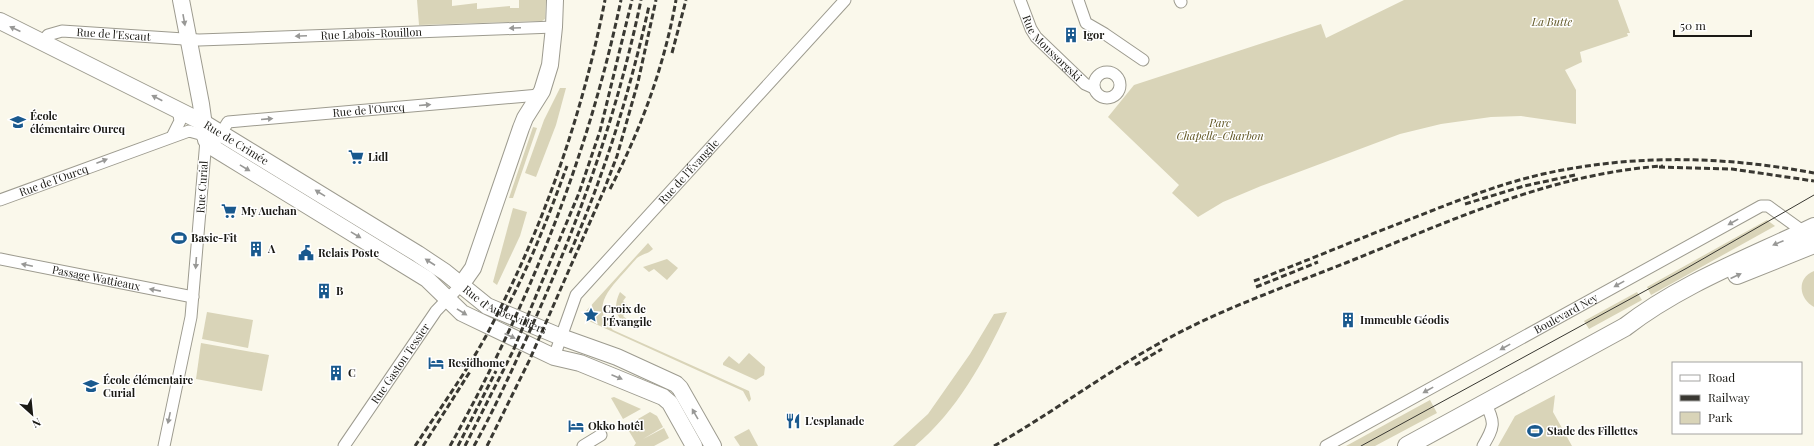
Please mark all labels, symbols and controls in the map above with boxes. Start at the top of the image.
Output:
scale bar [1674,12,1751,38]
street label: Rue Moussorgski [1019,13,1085,84]
one-way arrow [181,14,187,26]
park label: La Butte [1531,14,1572,29]
text: 50 m [1680,17,1706,33]
street label: Rue de l'Escaut [76,24,151,44]
street label: Rue Labois-Rouillon [320,24,423,43]
one-way arrow [508,25,521,31]
one-way arrow [10,26,21,32]
building icon: Igor [1062,26,1080,44]
place label: Igor [1083,27,1105,42]
one-way arrow [294,33,307,39]
one-way arrow [151,95,163,101]
street label: Rue de l'Ourcq [332,99,406,120]
one-way arrow [419,101,431,108]
place label: École élémentaire Ourcq [30,108,125,136]
school or university icon: École élémentaire Ourcq [9,113,27,131]
one-way arrow [261,115,273,122]
park label: Parc Chapelle-Charbon [1176,115,1264,143]
street label: Rue de Crimée [201,117,272,168]
street label: Rue de l'Évangile [655,135,722,207]
supermarket icon: Lidl [347,148,365,166]
place label: Lidl [368,149,389,164]
one-way arrow [96,158,108,164]
street label: Rue de l'Ourcq [17,160,91,199]
street label: Rue Curial [192,160,211,214]
one-way arrow [240,164,250,172]
one-way arrow [314,190,326,197]
supermarket icon: My Auchan [220,202,238,220]
place label: My Auchan [241,203,297,218]
one-way arrow [1727,218,1739,225]
sports icon: Basic-Fit [170,229,188,247]
place label: Basic-Fit [191,230,237,245]
one-way arrow [350,232,362,239]
building icon: A [247,240,265,258]
place label: A [267,241,276,256]
one-way arrow [1772,241,1784,247]
public building icon: Relais Poste [297,244,315,262]
place label: Relais Poste [318,245,379,260]
one-way arrow [193,257,200,269]
one-way arrow [425,258,435,266]
street label: Passage Wattieaux [51,261,142,294]
one-way arrow [21,262,33,268]
one-way arrow [1730,273,1741,279]
one-way arrow [1613,281,1625,288]
building icon: B [315,282,333,300]
street label: Rue d'Aubervilliers [460,282,549,337]
place label: B [336,283,344,298]
one-way arrow [149,287,161,293]
street label: Boulevard Ney [1531,289,1601,337]
place label: Croix de l'Évangile [603,301,652,329]
place icon: Croix de l'Évangile [582,306,600,324]
one-way arrow [457,308,467,316]
building icon: Immeuble Géodis [1339,311,1357,329]
place label: Immeuble Géodis [1360,312,1449,327]
street label: Rue Gaston Tessier [367,320,433,406]
one-way arrow [504,333,515,339]
one-way arrow [1499,344,1511,351]
hotel icon: Residhome [427,354,445,372]
place label: Residhome [448,355,505,370]
legend [1672,362,1802,434]
building icon: C [327,364,345,382]
place label: C [348,365,356,380]
text: Road [1708,369,1735,385]
place label: École élémentaire Curial [103,372,193,400]
one-way arrow [611,374,622,380]
school or university icon: École élémentaire Curial [82,377,100,395]
one-way arrow [1422,386,1434,393]
text: Railway [1708,389,1750,405]
north arrow [12,394,52,434]
one-way arrow [691,408,698,420]
text: Park [1708,409,1733,425]
one-way arrow [166,412,172,424]
restaurant icon: L'esplanade [784,412,802,430]
place label: L'esplanade [805,413,865,428]
text: N [30,415,44,432]
hotel icon: Okko hotêl [567,417,585,435]
place label: Okko hotêl [588,418,644,433]
sports icon: Stade des Fillettes [1526,422,1544,440]
place label: Stade des Fillettes [1547,423,1638,438]

